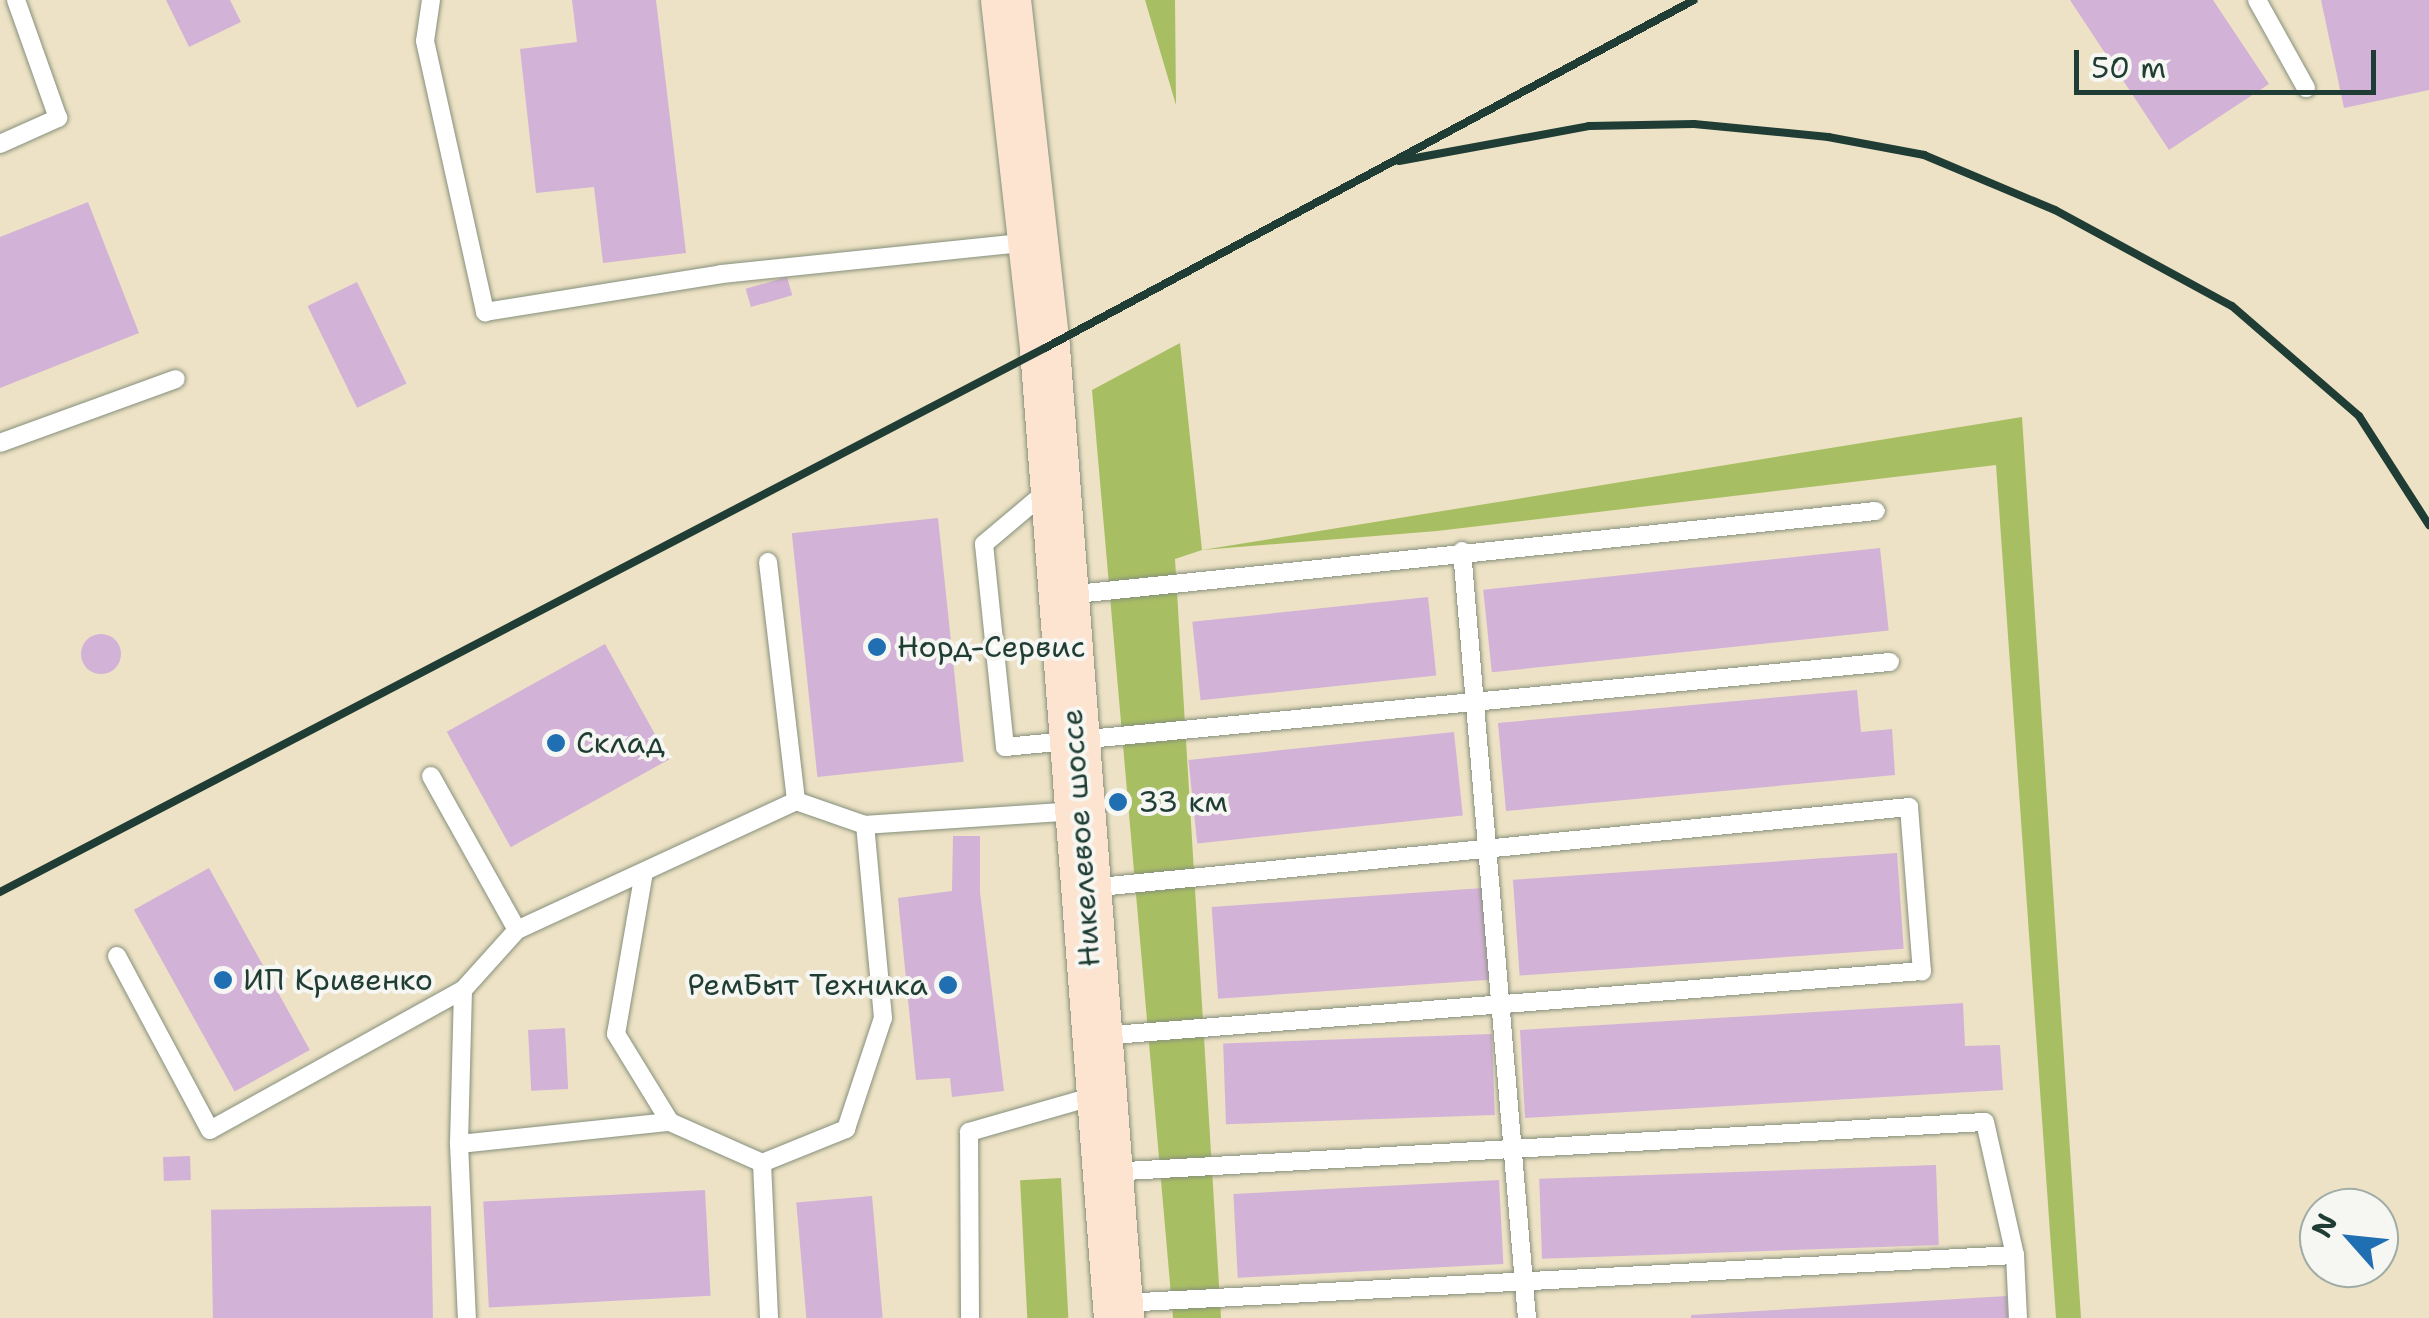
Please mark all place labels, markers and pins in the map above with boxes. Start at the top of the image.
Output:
place label: Норд-Сервис [897,629,1086,665]
marker: Норд-Сервис [866,636,888,658]
place label: Склад [576,725,665,761]
marker: Склад [545,732,567,754]
place label: 33 км [1138,784,1228,820]
marker: 33 км [1107,791,1129,813]
place label: ИП Кривенко [243,962,433,998]
place label: РемБыт Техника [687,967,928,1003]
marker: ИП Кривенко [212,969,234,991]
marker: РемБыт Техника [937,974,959,996]

